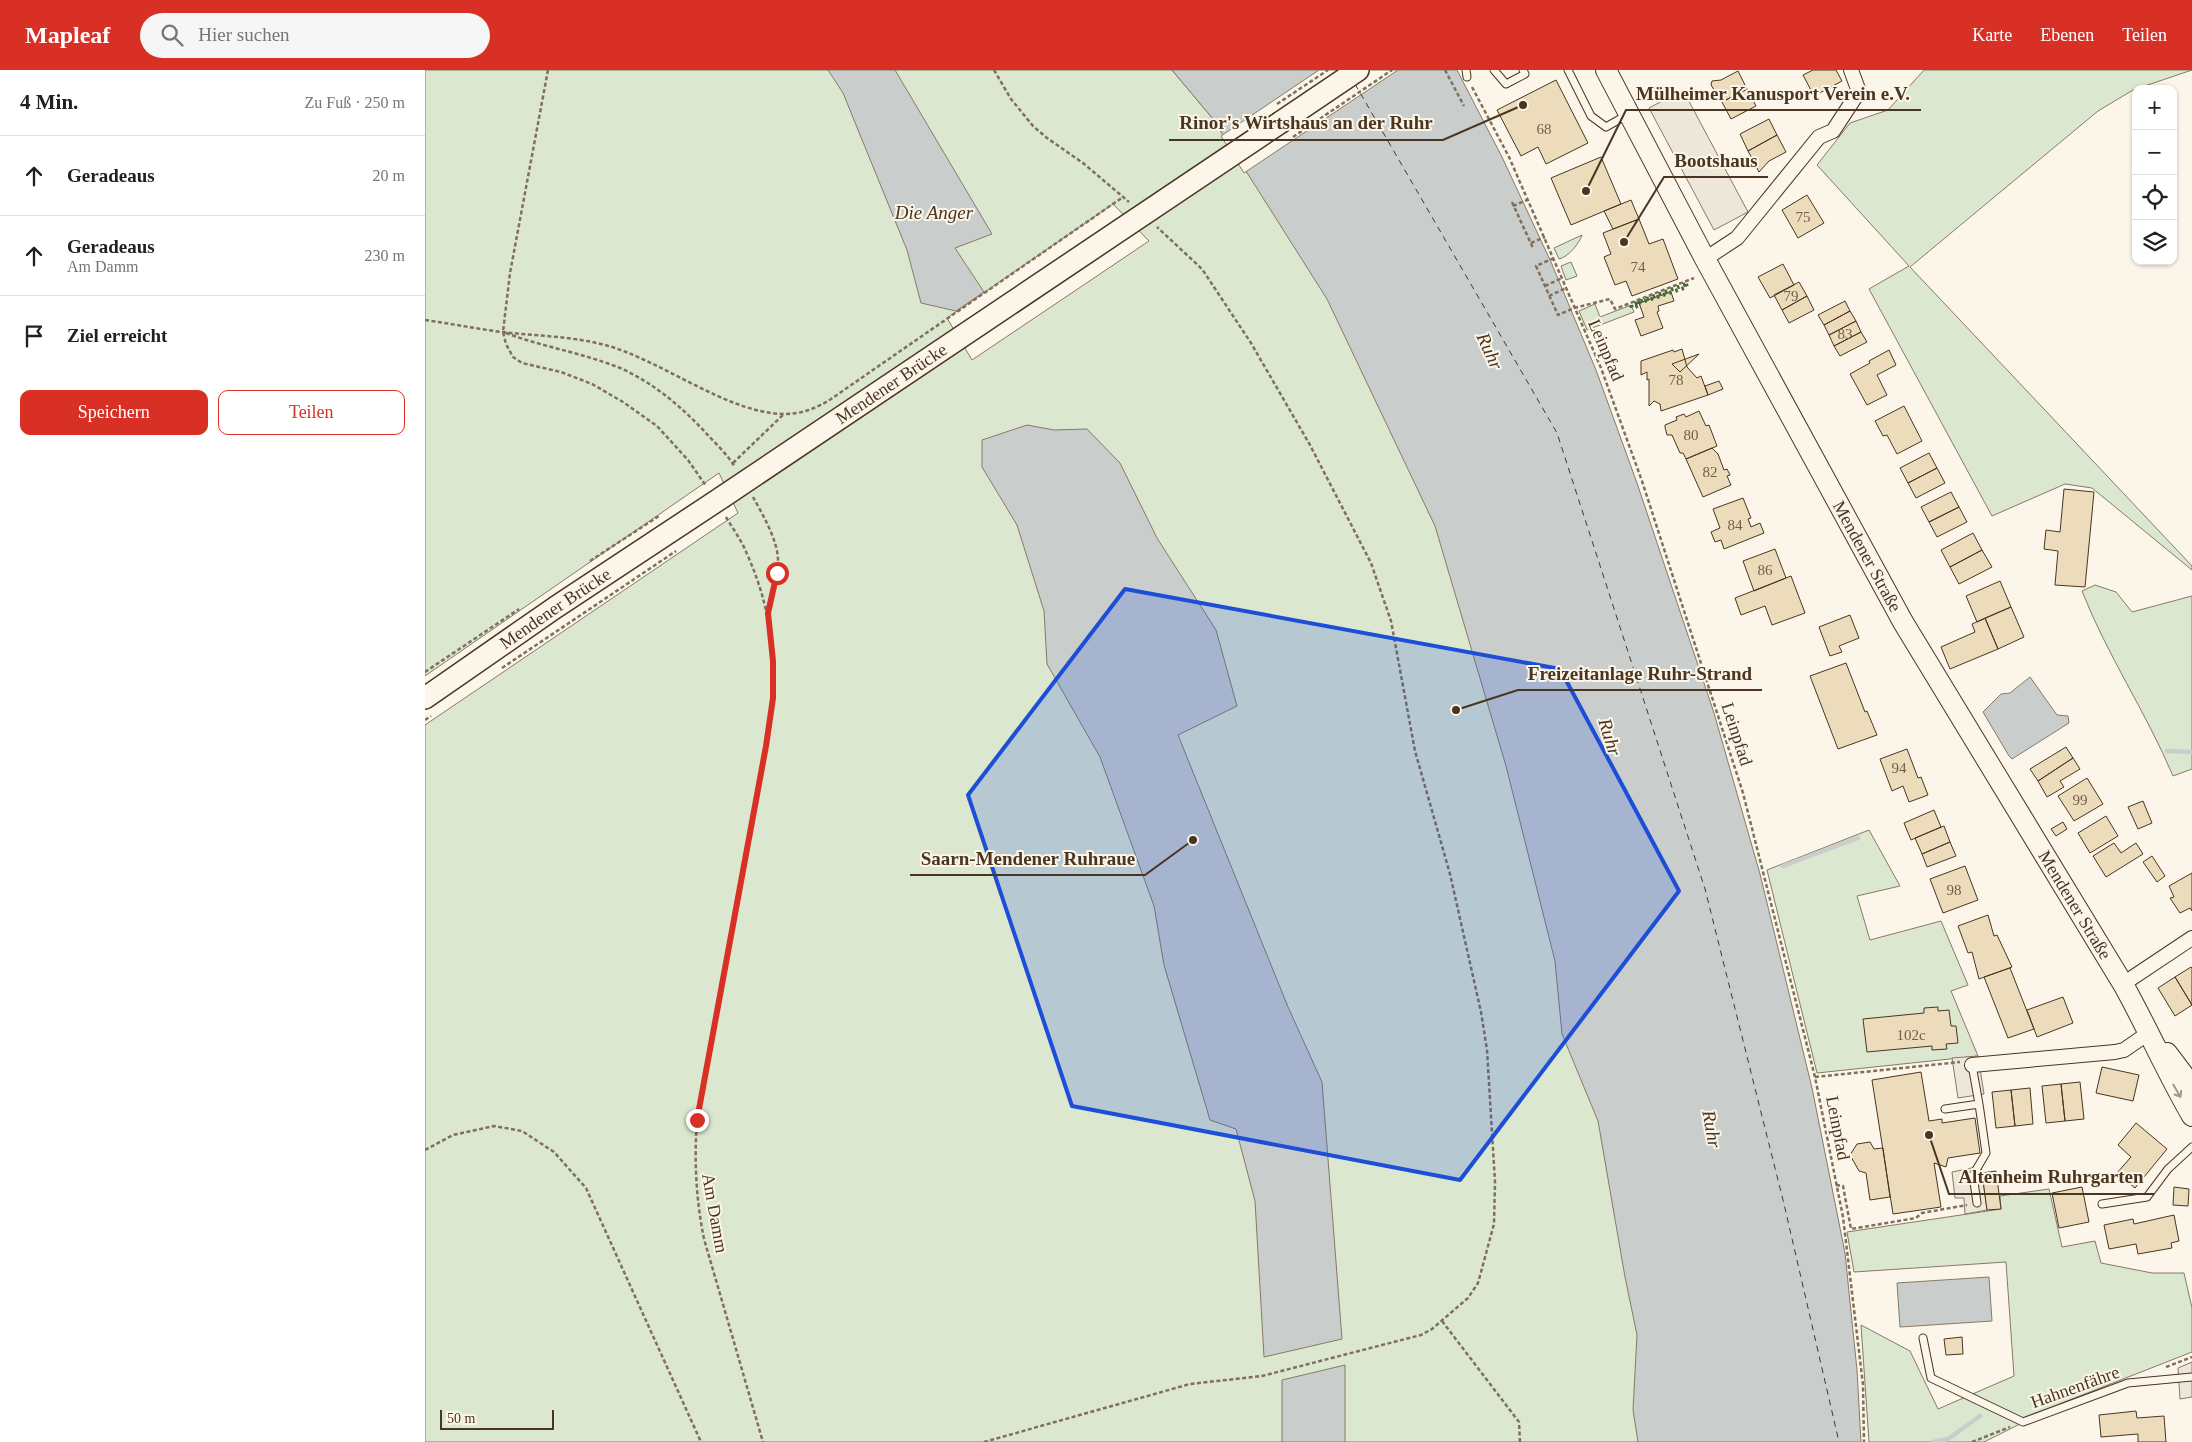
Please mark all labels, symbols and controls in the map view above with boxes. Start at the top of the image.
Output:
search box [140,13,490,58]
icon: search [158,21,186,49]
text: Mapleaf [25,22,110,48]
text: Hier suchen [198,24,290,45]
text: Karte [1972,25,2012,45]
text: Ebenen [2040,25,2094,45]
text: Teilen [2122,25,2167,45]
callout: Mülheimer Kanusport Verein e.V. [1626,76,1921,110]
text: Mülheimer Kanusport Verein e.V. [1636,83,1910,104]
map controls [2132,85,2177,265]
button: + [2132,85,2177,130]
text: 4 Min. [20,90,78,114]
text: Zu Fuß · 250 m [305,94,405,111]
callout: Rinor's Wirtshaus an der Ruhr [1169,106,1443,140]
text: Rinor's Wirtshaus an der Ruhr [1179,112,1433,133]
house number: 68 [1537,121,1552,137]
button: − [2132,130,2177,175]
callout: Bootshaus [1664,143,1768,177]
text: Bootshaus [1674,150,1758,171]
icon: ahead [20,162,48,190]
text: Geradeaus [67,165,155,186]
text: 20 m [373,167,405,184]
button: locate [2132,175,2177,220]
water label: Die Anger [894,202,974,223]
house number: 75 [1796,209,1811,225]
button: layers [2132,220,2177,265]
text: Geradeaus [67,236,155,257]
icon: ahead [20,242,48,270]
text: 230 m [365,247,405,264]
text: Am Damm [67,258,139,275]
house number: 74 [1631,259,1646,275]
house number: 79 [1784,288,1799,304]
street label: Leinpfad [1584,316,1628,384]
icon: arrive [20,322,48,350]
text: Ziel erreicht [67,325,167,346]
house number: 83 [1838,326,1853,342]
water label: Ruhr [1472,328,1508,373]
street label: Mendener Brücke [832,339,951,428]
house number: 78 [1669,372,1684,388]
button: Speichern [20,390,208,435]
button: Teilen [218,390,405,435]
house number: 80 [1684,427,1699,443]
house number: 82 [1703,464,1718,480]
street label: Mendener Straße [1829,497,1906,615]
house number: 84 [1728,517,1743,533]
route start [766,562,789,585]
house number: 86 [1758,562,1773,578]
street label: Mendener Brücke [496,564,614,653]
callout: Freizeitanlage Ruhr-Strand [1518,656,1762,690]
text: Freizeitanlage Ruhr-Strand [1528,663,1753,684]
street label: Leinpfad [1717,700,1757,768]
water label: Ruhr [1594,715,1626,759]
house number: 94 [1892,760,1907,776]
house number: 99 [2073,792,2088,808]
callout: Saarn-Mendener Ruhraue [910,841,1145,875]
street label: Mendener Straße [2034,847,2116,963]
text: Saarn-Mendener Ruhraue [921,848,1135,869]
house number: 98 [1947,882,1962,898]
house number: 102c [1896,1027,1926,1043]
one-way arrow [2172,1083,2182,1098]
street label: Leinpfad [1822,1094,1854,1162]
water label: Ruhr [1698,1107,1726,1150]
route end [686,1109,709,1132]
callout: Altenheim Ruhrgarten [1949,1160,2154,1194]
text: Altenheim Ruhrgarten [1958,1166,2144,1187]
street label: Am Damm [698,1172,732,1254]
street label: Hahnenfähre [2028,1362,2122,1412]
scale bar [440,1407,554,1430]
text: 50 m [447,1411,475,1426]

